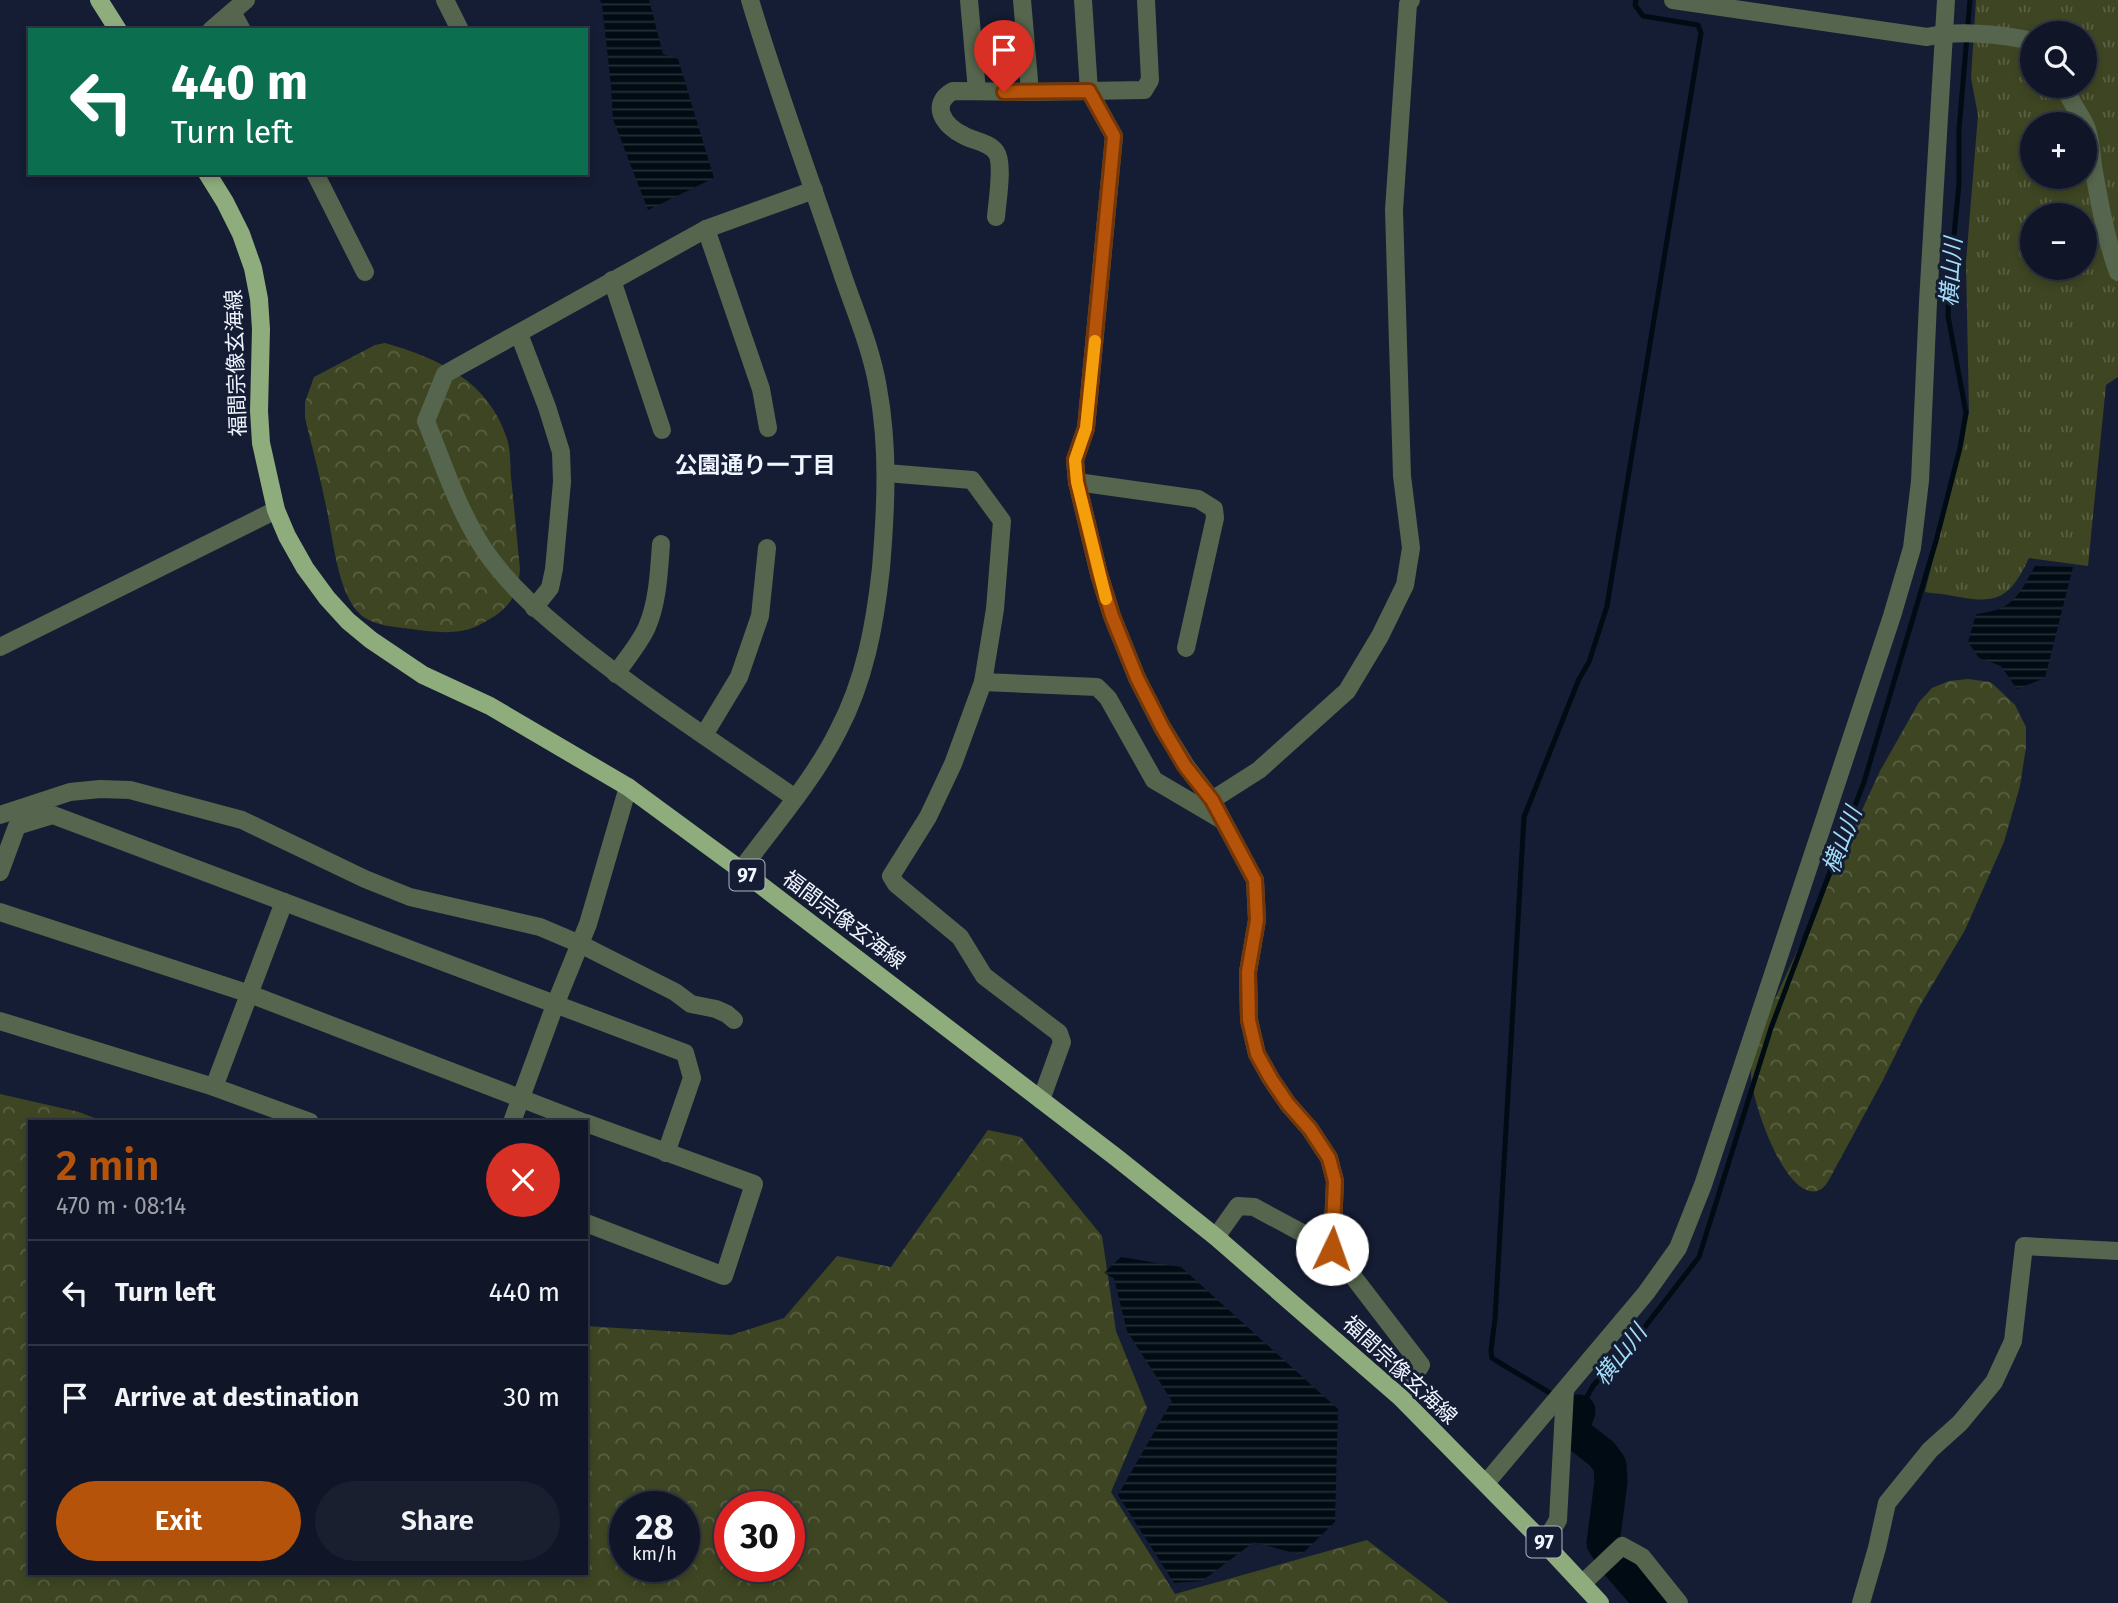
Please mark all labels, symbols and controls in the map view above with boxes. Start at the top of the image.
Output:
pin [974,20,1034,92]
map controls [2020,21,2097,280]
button: search [2020,21,2097,98]
icon: arrive [985,31,1023,69]
text: 440 m [171,53,308,112]
icon: left [56,56,147,147]
button: + [2020,112,2097,189]
text: Turn left [171,113,293,151]
button: − [2020,203,2097,280]
water label: 横山川 [1935,234,1968,307]
street label: 福間宗像玄海線 [220,289,252,437]
district label: 公園通り一丁目 [675,451,836,479]
water label: 横山川 [1817,800,1869,877]
road number: 97 [730,860,764,890]
street label: 福間宗像玄海線 [777,865,911,975]
text: 2 min [56,1141,160,1191]
button: close [486,1143,560,1217]
text: 470 m · 08:14 [56,1192,186,1220]
position arrow [1295,1212,1369,1286]
icon: left [56,1274,94,1312]
text: Turn left [115,1277,216,1308]
text: 440 m [489,1277,560,1308]
street label: 福間宗像玄海線 [1337,1310,1463,1430]
water label: 横山川 [1588,1317,1654,1391]
icon: arrive [56,1379,94,1417]
text: Arrive at destination [115,1382,359,1413]
text: 30 m [503,1382,560,1413]
button: Exit [56,1481,301,1561]
button: Share [315,1481,560,1561]
speed limit sign: 30 [714,1491,805,1582]
text: 28 [635,1506,674,1548]
road number: 97 [1526,1526,1562,1558]
text: km/h [632,1543,677,1565]

